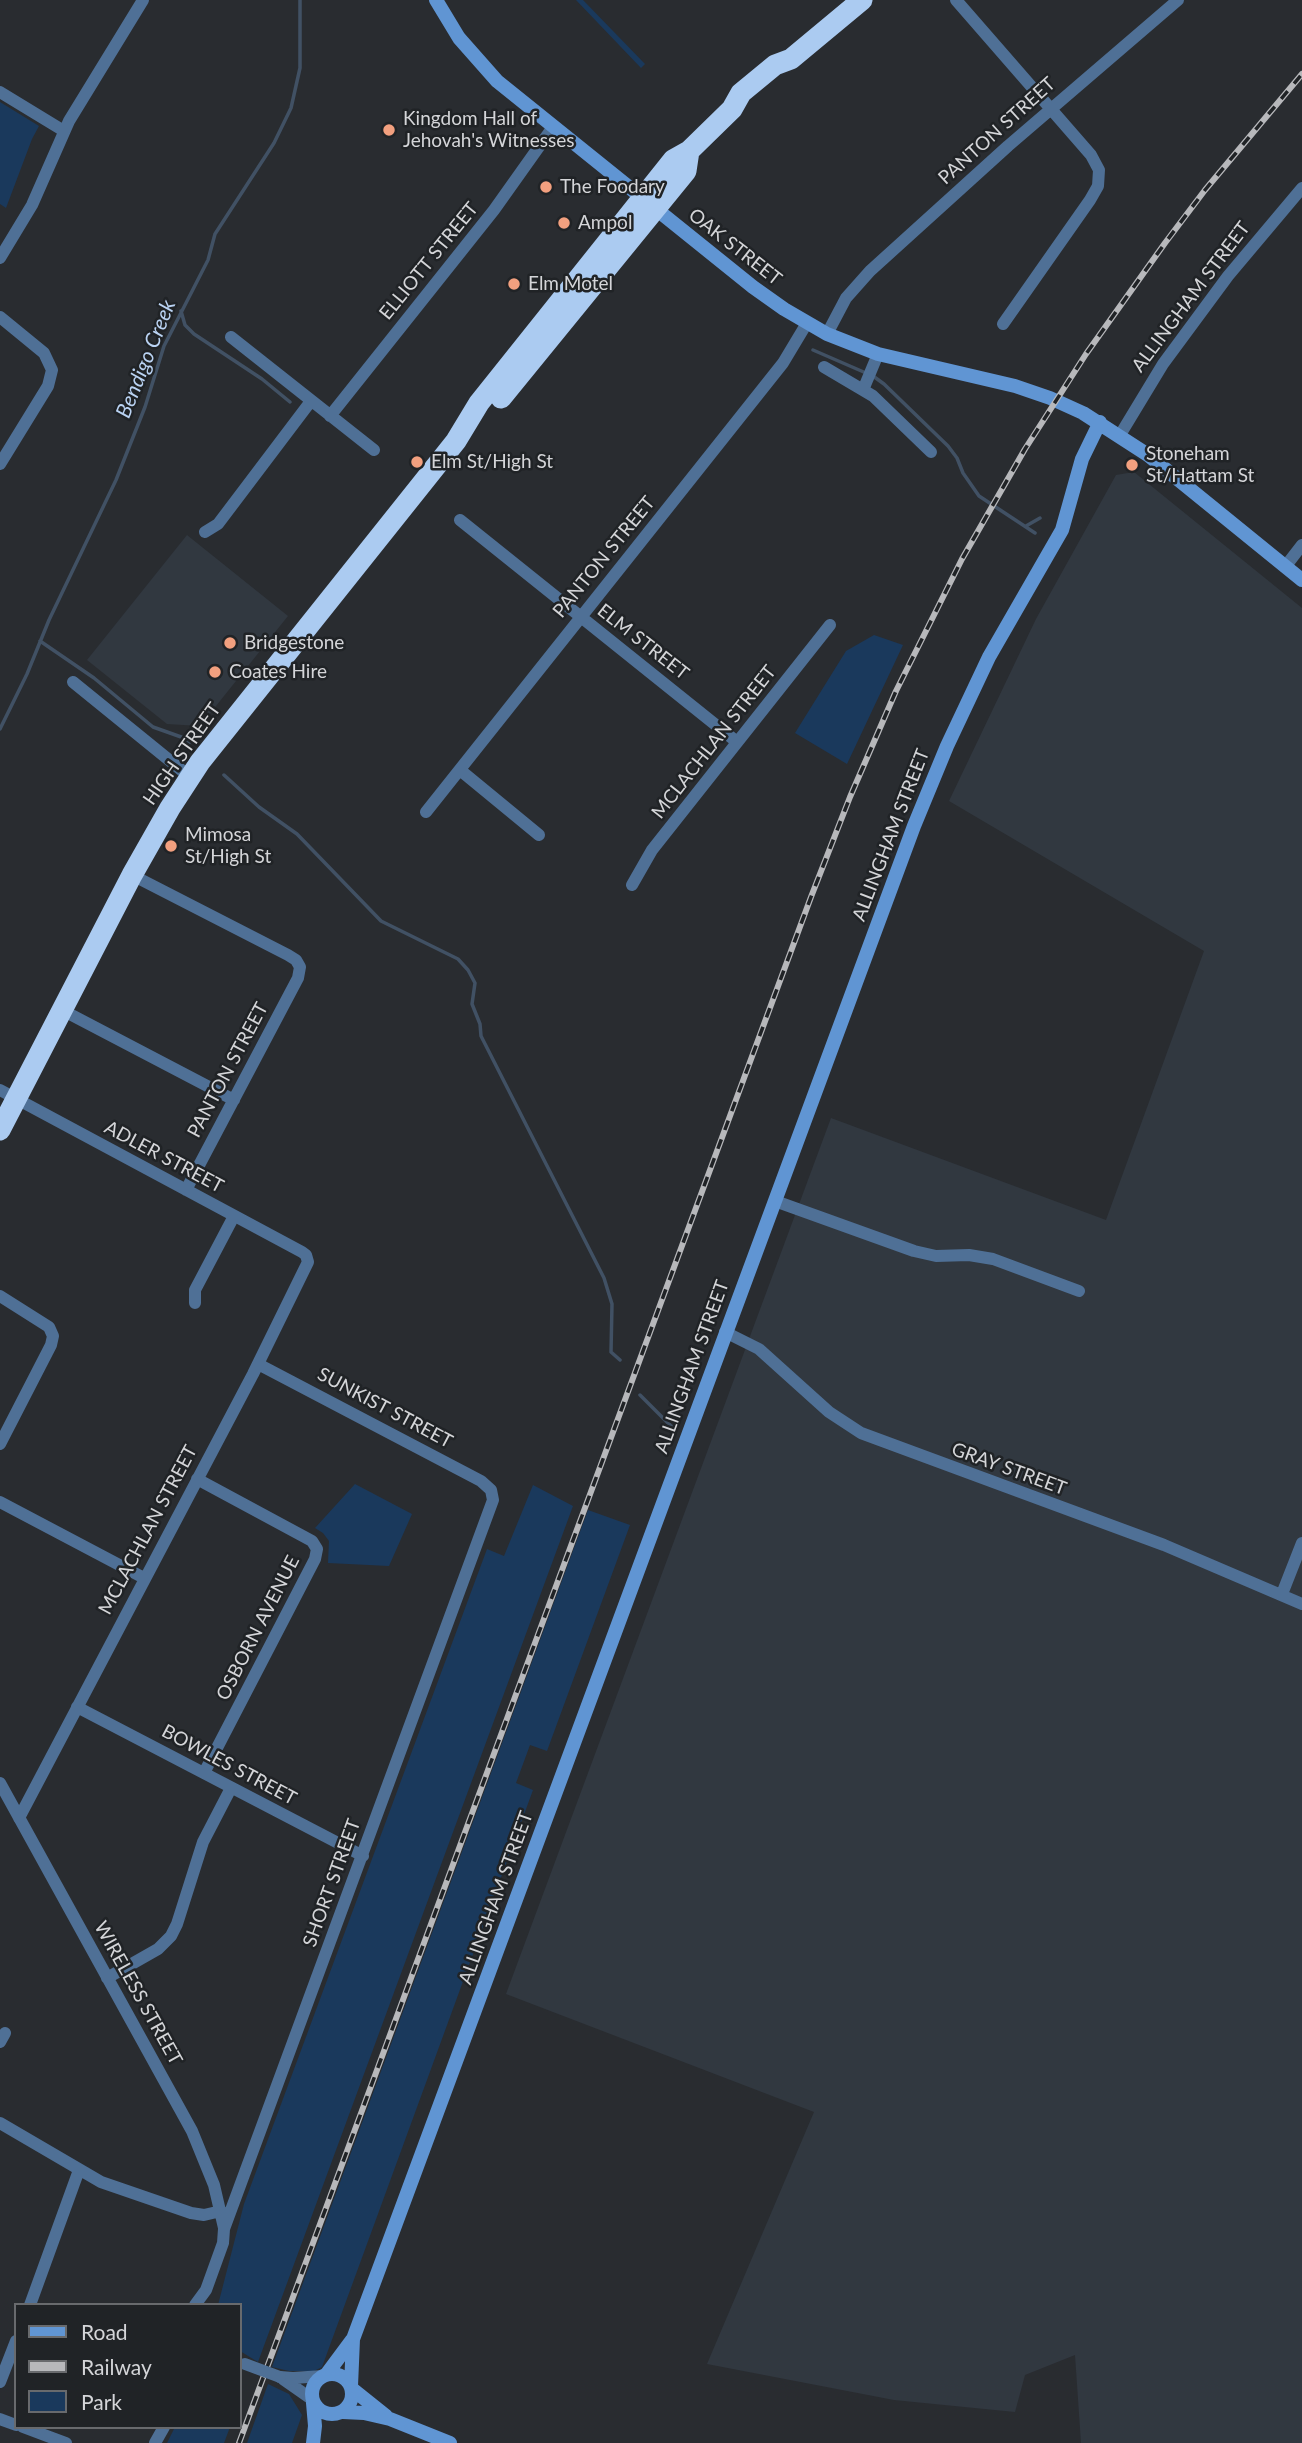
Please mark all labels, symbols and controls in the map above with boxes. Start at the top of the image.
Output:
street label: PANTON STREET [934,72,1060,190]
place label: Kingdom Hall of Jehovah's Witnesses [403,108,574,152]
marker: Kingdom Hall of Jehovah's Witnesses [381,122,397,138]
place label: The Foodary [560,176,665,198]
marker: The Foodary [538,179,554,195]
street label: ELLIOTT STREET [375,198,483,324]
street label: OAK STREET [684,204,786,290]
place label: Ampol [578,212,632,234]
marker: Ampol [556,215,572,231]
street label: ALLINGHAM STREET [1127,217,1255,377]
place label: Elm Motel [528,273,613,295]
marker: Elm Motel [506,276,522,292]
water label: Bendigo Creek [111,296,181,422]
place label: Stoneham St/Hattam St [1146,443,1254,487]
place label: Elm St/High St [431,451,553,473]
marker: Elm St/High St [409,454,425,470]
marker: Stoneham St/Hattam St [1124,457,1140,473]
street label: PANTON STREET [548,492,660,622]
street label: ELM STREET [593,599,693,685]
place label: Bridgestone [244,632,344,654]
marker: Bridgestone [222,635,238,651]
place label: Coates Hire [229,661,327,683]
street label: MCLACHLAN STREET [647,661,781,823]
marker: Coates Hire [207,664,223,680]
street label: HIGH STREET [138,698,226,810]
street label: ALLINGHAM STREET [848,746,934,924]
place label: Mimosa St/High St [185,824,271,868]
marker: Mimosa St/High St [163,838,179,854]
street label: PANTON STREET [183,999,273,1141]
street label: ADLER STREET [101,1116,227,1198]
street label: ALLINGHAM STREET [650,1277,734,1457]
street label: SUNKIST STREET [314,1363,456,1453]
street label: GRAY STREET [948,1438,1070,1500]
street label: MCLACHLAN STREET [94,1441,202,1619]
street label: OSBORN AVENUE [212,1552,304,1704]
street label: BOWLES STREET [158,1720,300,1810]
street label: ALLINGHAM STREET [454,1808,538,1988]
street label: SHORT STREET [298,1816,366,1950]
street label: WIRELESS STREET [89,1917,187,2069]
legend [14,2303,242,2429]
text: Road [81,2319,128,2344]
text: Railway [81,2354,152,2379]
text: Park [81,2389,122,2414]

